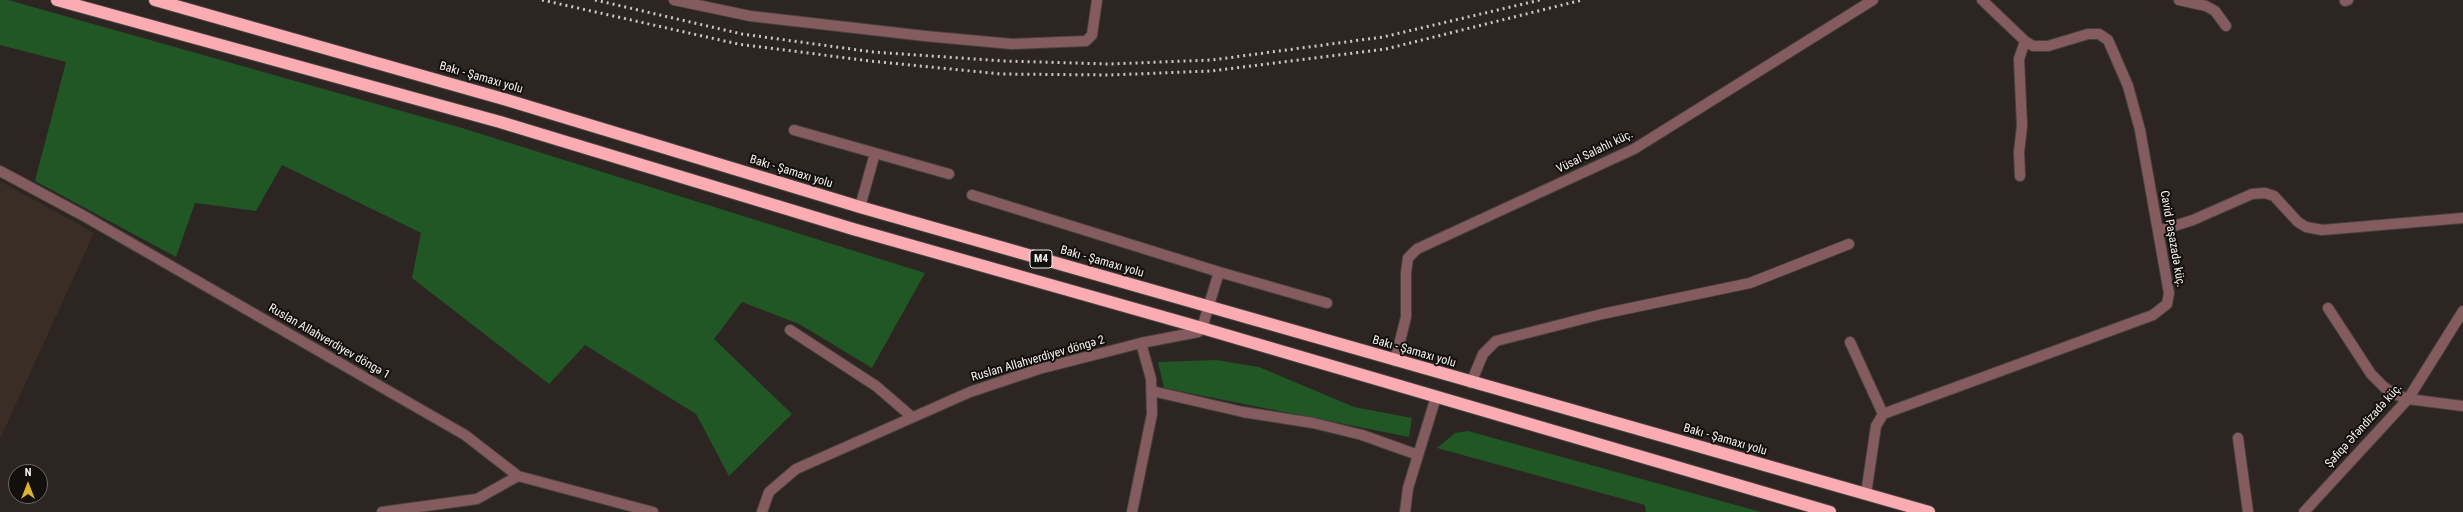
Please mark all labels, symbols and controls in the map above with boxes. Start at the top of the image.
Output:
street label: Bakı - Şamaxı yolu [438,59,524,97]
street label: Vüsal Salahlı küç. [1554,127,1636,177]
street label: Bakı - Şamaxı yolu [748,153,834,191]
street label: Cavid Paşazadə küç. [2156,190,2188,288]
street label: Bakı - Şamaxı yolu [1059,243,1145,281]
road number: M4 [1030,250,1052,268]
street label: Ruslan Allahverdiyev döngə 1 [266,301,392,383]
street label: Ruslan Allahverdiyev döngə 2 [970,333,1106,385]
street label: Bakı - Şamaxı yolu [1371,333,1457,371]
street label: Şəfiqə Əfəndizadə küç. [2322,381,2406,471]
street label: Bakı - Şamaxı yolu [1682,421,1768,459]
north arrow [8,464,48,504]
text: N [25,466,31,479]

